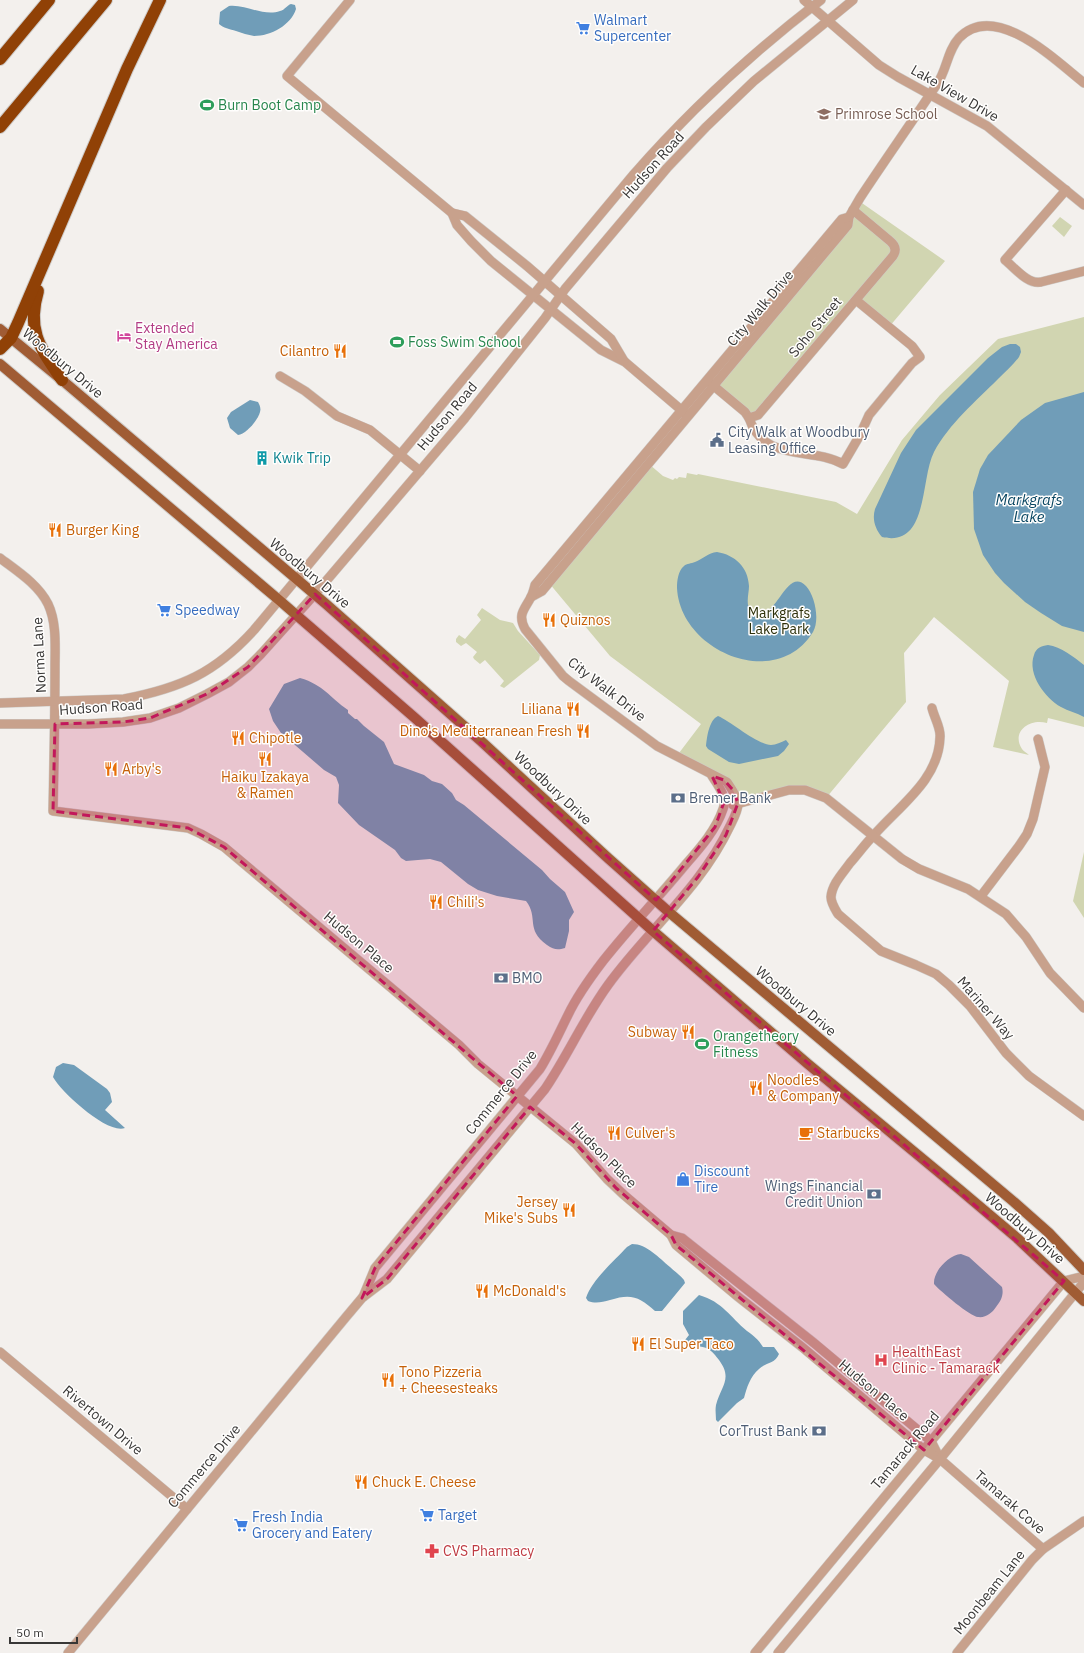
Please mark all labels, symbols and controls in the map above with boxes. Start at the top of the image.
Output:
place label: Walmart Supercenter [594,11,671,45]
supermarket icon: Walmart Supercenter [575,20,591,36]
street label: Lake View Drive [908,61,1003,126]
place label: Burn Boot Camp [218,96,321,114]
sports icon: Burn Boot Camp [199,97,215,113]
place label: Primrose School [835,105,938,123]
school or university icon: Primrose School [816,106,832,122]
street label: Hudson Road [618,128,688,202]
street label: City Walk Drive [723,266,797,350]
street label: Soho Street [784,293,846,361]
place label: Extended Stay America [135,319,218,353]
street label: Woodbury Drive [19,324,107,402]
hotel icon: Extended Stay America [116,328,132,344]
place label: Foss Swim School [408,333,521,351]
sports icon: Foss Swim School [389,334,405,350]
place label: Cilantro [280,342,329,360]
restaurant icon: Cilantro [332,343,348,359]
street label: Hudson Road [413,378,481,454]
place label: City Walk at Woodbury Leasing Office [728,423,870,457]
public building icon: City Walk at Woodbury Leasing Office [709,432,725,448]
place label: Kwik Trip [273,449,331,467]
building icon: Kwik Trip [254,450,270,466]
water label: Markgrafs Lake [995,490,1063,526]
place label: Burger King [66,521,140,539]
restaurant icon: Burger King [47,522,63,538]
street label: Woodbury Drive [266,534,354,612]
place label: Speedway [175,601,240,619]
supermarket icon: Speedway [156,602,172,618]
park label: Markgrafs Lake Park [748,604,810,638]
place label: Quiznos [560,611,611,629]
restaurant icon: Quiznos [541,612,557,628]
street label: Norma Lane [28,616,50,693]
street label: City Walk Drive [564,653,650,725]
street label: Hudson Road [58,695,144,719]
place label: Liliana [521,700,563,718]
restaurant icon: Liliana [565,701,581,717]
place label: Dino's Mediterranean Fresh [400,722,572,740]
restaurant icon: Dino's Mediterranean Fresh [575,723,591,739]
place label: Chipotle [249,729,302,747]
restaurant icon: Chipotle [230,730,246,746]
street label: Woodbury Drive [510,747,596,829]
restaurant icon: Haiku Izakaya & Ramen [257,751,273,767]
place label: Arby's [122,760,162,778]
restaurant icon: Arby's [103,761,119,777]
place label: Haiku Izakaya & Ramen [221,768,309,802]
place label: Bremer Bank [689,789,772,807]
bank icon: Bremer Bank [670,790,686,806]
place label: Chili's [447,893,485,911]
restaurant icon: Chili's [428,894,444,910]
street label: Hudson Place [320,907,398,977]
street label: Woodbury Drive [752,962,840,1040]
place label: BMO [512,969,543,987]
bank icon: BMO [493,970,509,986]
street label: Mariner Way [954,973,1018,1043]
place label: Subway [628,1023,677,1041]
restaurant icon: Subway [680,1024,696,1040]
place label: Orangetheory Fitness [713,1027,799,1061]
sports icon: Orangetheory Fitness [694,1036,710,1052]
street label: Commerce Drive [461,1046,541,1138]
place label: Noodles & Company [767,1071,839,1105]
restaurant icon: Noodles & Company [748,1080,764,1096]
street label: Hudson Place [567,1118,641,1192]
place label: Culver's [625,1124,676,1142]
place label: Starbucks [817,1124,880,1142]
restaurant icon: Culver's [606,1125,622,1141]
cafe icon: Starbucks [798,1125,814,1141]
place label: Discount Tire [694,1162,749,1196]
shop icon: Discount Tire [675,1171,691,1187]
place label: Wings Financial Credit Union [765,1177,863,1211]
bank icon: Wings Financial Credit Union [866,1186,882,1202]
street label: Woodbury Drive [981,1188,1069,1268]
place label: Jersey Mike's Subs [484,1193,558,1227]
restaurant icon: Jersey Mike's Subs [561,1202,577,1218]
place label: McDonald's [493,1282,566,1300]
restaurant icon: McDonald's [474,1283,490,1299]
place label: El Super Taco [649,1335,734,1353]
restaurant icon: El Super Taco [630,1336,646,1352]
place label: HealthEast Clinic - Tamarack [892,1343,1000,1377]
hospital icon: HealthEast Clinic - Tamarack [873,1352,889,1368]
street label: Hudson Place [835,1355,913,1425]
place label: Tono Pizzeria + Cheesesteaks [399,1363,498,1397]
restaurant icon: Tono Pizzeria + Cheesesteaks [380,1372,396,1388]
street label: Rivertown Drive [59,1381,147,1459]
street label: Tamarack Road [867,1407,943,1493]
street label: Commerce Drive [164,1420,245,1512]
place label: CorTrust Bank [719,1422,809,1440]
bank icon: CorTrust Bank [811,1423,827,1439]
street label: Tamarak Cove [971,1466,1049,1538]
place label: Chuck E. Cheese [372,1473,476,1491]
restaurant icon: Chuck E. Cheese [353,1474,369,1490]
place label: Target [438,1506,477,1524]
supermarket icon: Target [419,1507,435,1523]
place label: Fresh India Grocery and Eatery [252,1508,372,1542]
supermarket icon: Fresh India Grocery and Eatery [233,1517,249,1533]
place label: CVS Pharmacy [443,1542,534,1560]
pharmacy icon: CVS Pharmacy [424,1543,440,1559]
street label: Moonbeam Lane [949,1546,1029,1638]
scale bar [10,1619,77,1645]
text: 50 m [16,1625,44,1640]

